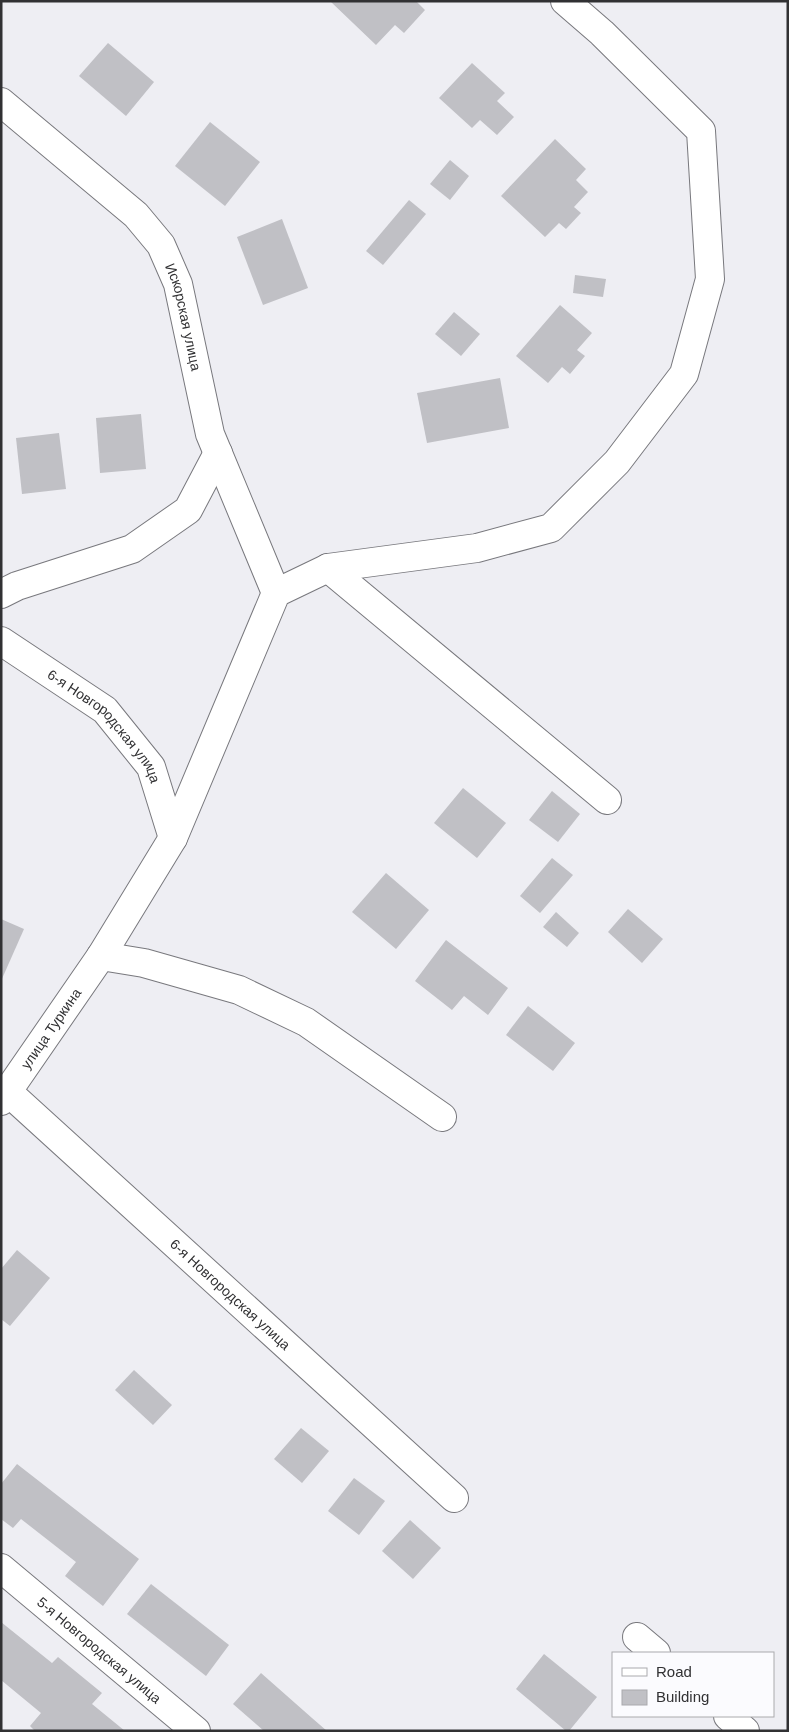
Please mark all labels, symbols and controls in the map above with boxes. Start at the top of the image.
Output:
street label: Искорская улица [162,261,204,372]
street label: 6-я Новгородская улица [45,666,164,785]
street label: улица Туркина [18,985,84,1072]
street label: 6-я Новгородская улица [167,1236,294,1353]
street label: 5-я Новгородская улица [34,1594,165,1707]
legend [612,1652,774,1717]
text: Road [656,1663,692,1680]
text: Building [656,1688,709,1705]

